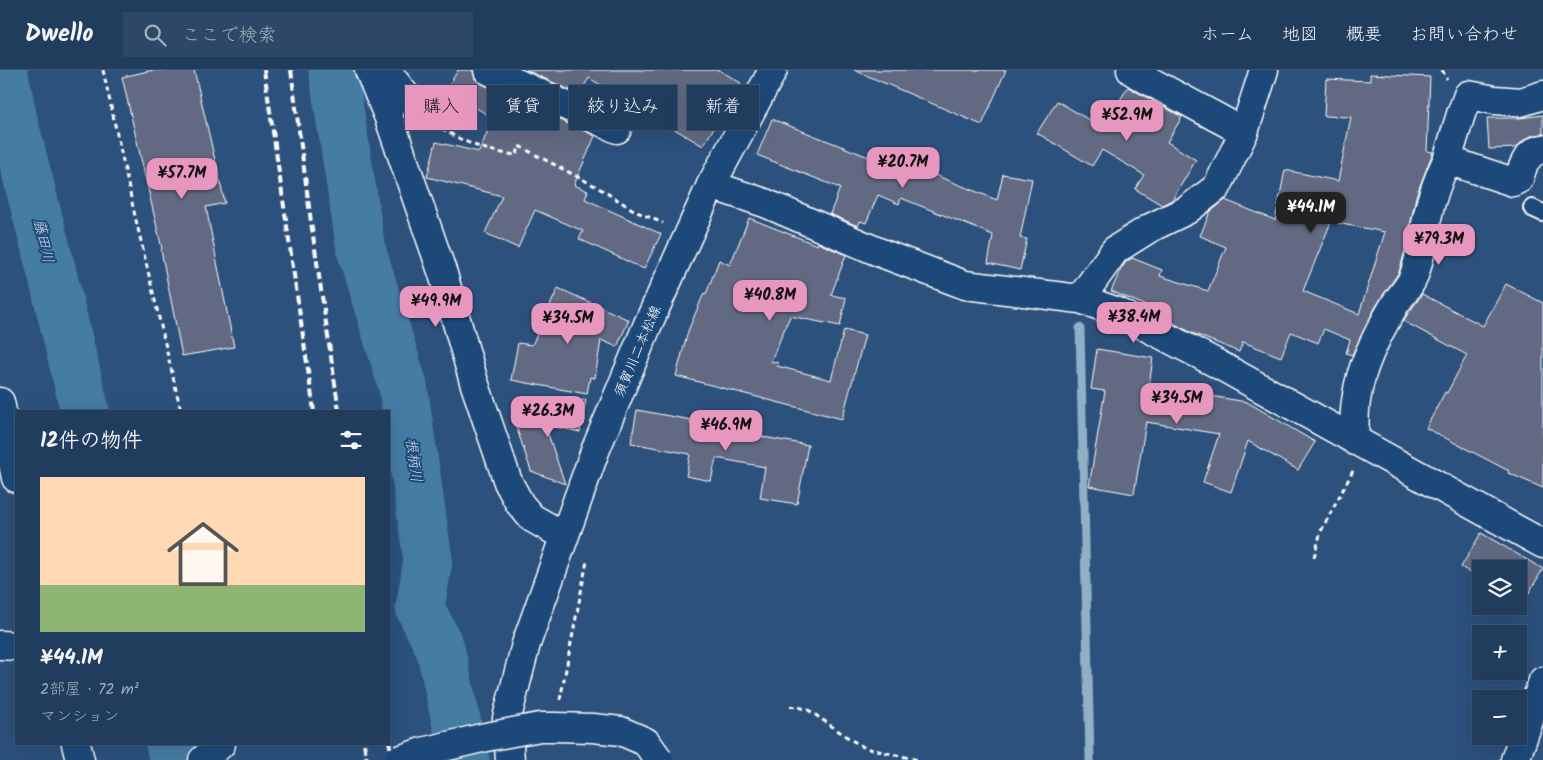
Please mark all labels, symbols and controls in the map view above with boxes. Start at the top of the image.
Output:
search box [123,12,473,57]
text: Dwello [25,15,93,54]
icon: search [141,21,169,49]
text: ここで検索 [181,21,276,51]
text: ホーム [1201,21,1254,50]
text: 地図 [1282,21,1318,50]
text: 概要 [1346,21,1382,50]
text: お問い合わせ [1410,21,1518,50]
chip: 購入 [405,85,477,130]
chip: 賃貸 [487,85,559,130]
chip: 絞り込み [569,85,677,130]
chip: 新着 [687,85,759,130]
pin: ¥52.9M [1086,100,1168,142]
text: ¥52.9M [1101,103,1153,128]
pin: ¥20.7M [862,146,944,189]
text: ¥20.7M [878,150,928,175]
pin: ¥57.7M [141,158,223,200]
text: ¥57.7M [158,161,206,186]
pin: ¥44.1M [1270,191,1352,234]
text: ¥44.1M [1287,195,1335,220]
water label: 藤田川 [26,217,60,266]
pin: ¥79.3M [1398,224,1480,266]
text: ¥79.3M [1414,227,1464,252]
pin: ¥40.8M [729,280,811,322]
text: ¥40.8M [744,283,796,308]
pin: ¥49.9M [395,286,477,328]
text: ¥49.9M [411,289,461,314]
pin: ¥34.5M [527,302,609,345]
street label: 須賀川二本松線 [609,302,667,401]
pin: ¥38.4M [1093,302,1175,344]
text: ¥38.4M [1108,305,1160,330]
text: ¥34.5M [542,306,594,331]
pin: ¥34.5M [1136,382,1218,425]
text: ¥34.5M [1151,386,1203,411]
pin: ¥26.3M [507,396,589,438]
text: ¥26.3M [522,399,574,424]
pin: ¥46.9M [685,410,767,452]
text: ¥46.9M [700,413,752,438]
text: 12件の物件 [40,425,143,458]
icon: filters [337,426,365,454]
water label: 根柄川 [398,436,428,484]
icon: home [158,509,248,599]
map controls [1472,560,1527,745]
button: layers [1472,560,1527,615]
button: + [1472,625,1527,680]
text: ¥44.1M [40,642,103,675]
text: 2部屋 · 72 m² [40,677,139,702]
button: − [1472,690,1527,745]
text: マンション [40,704,119,729]

